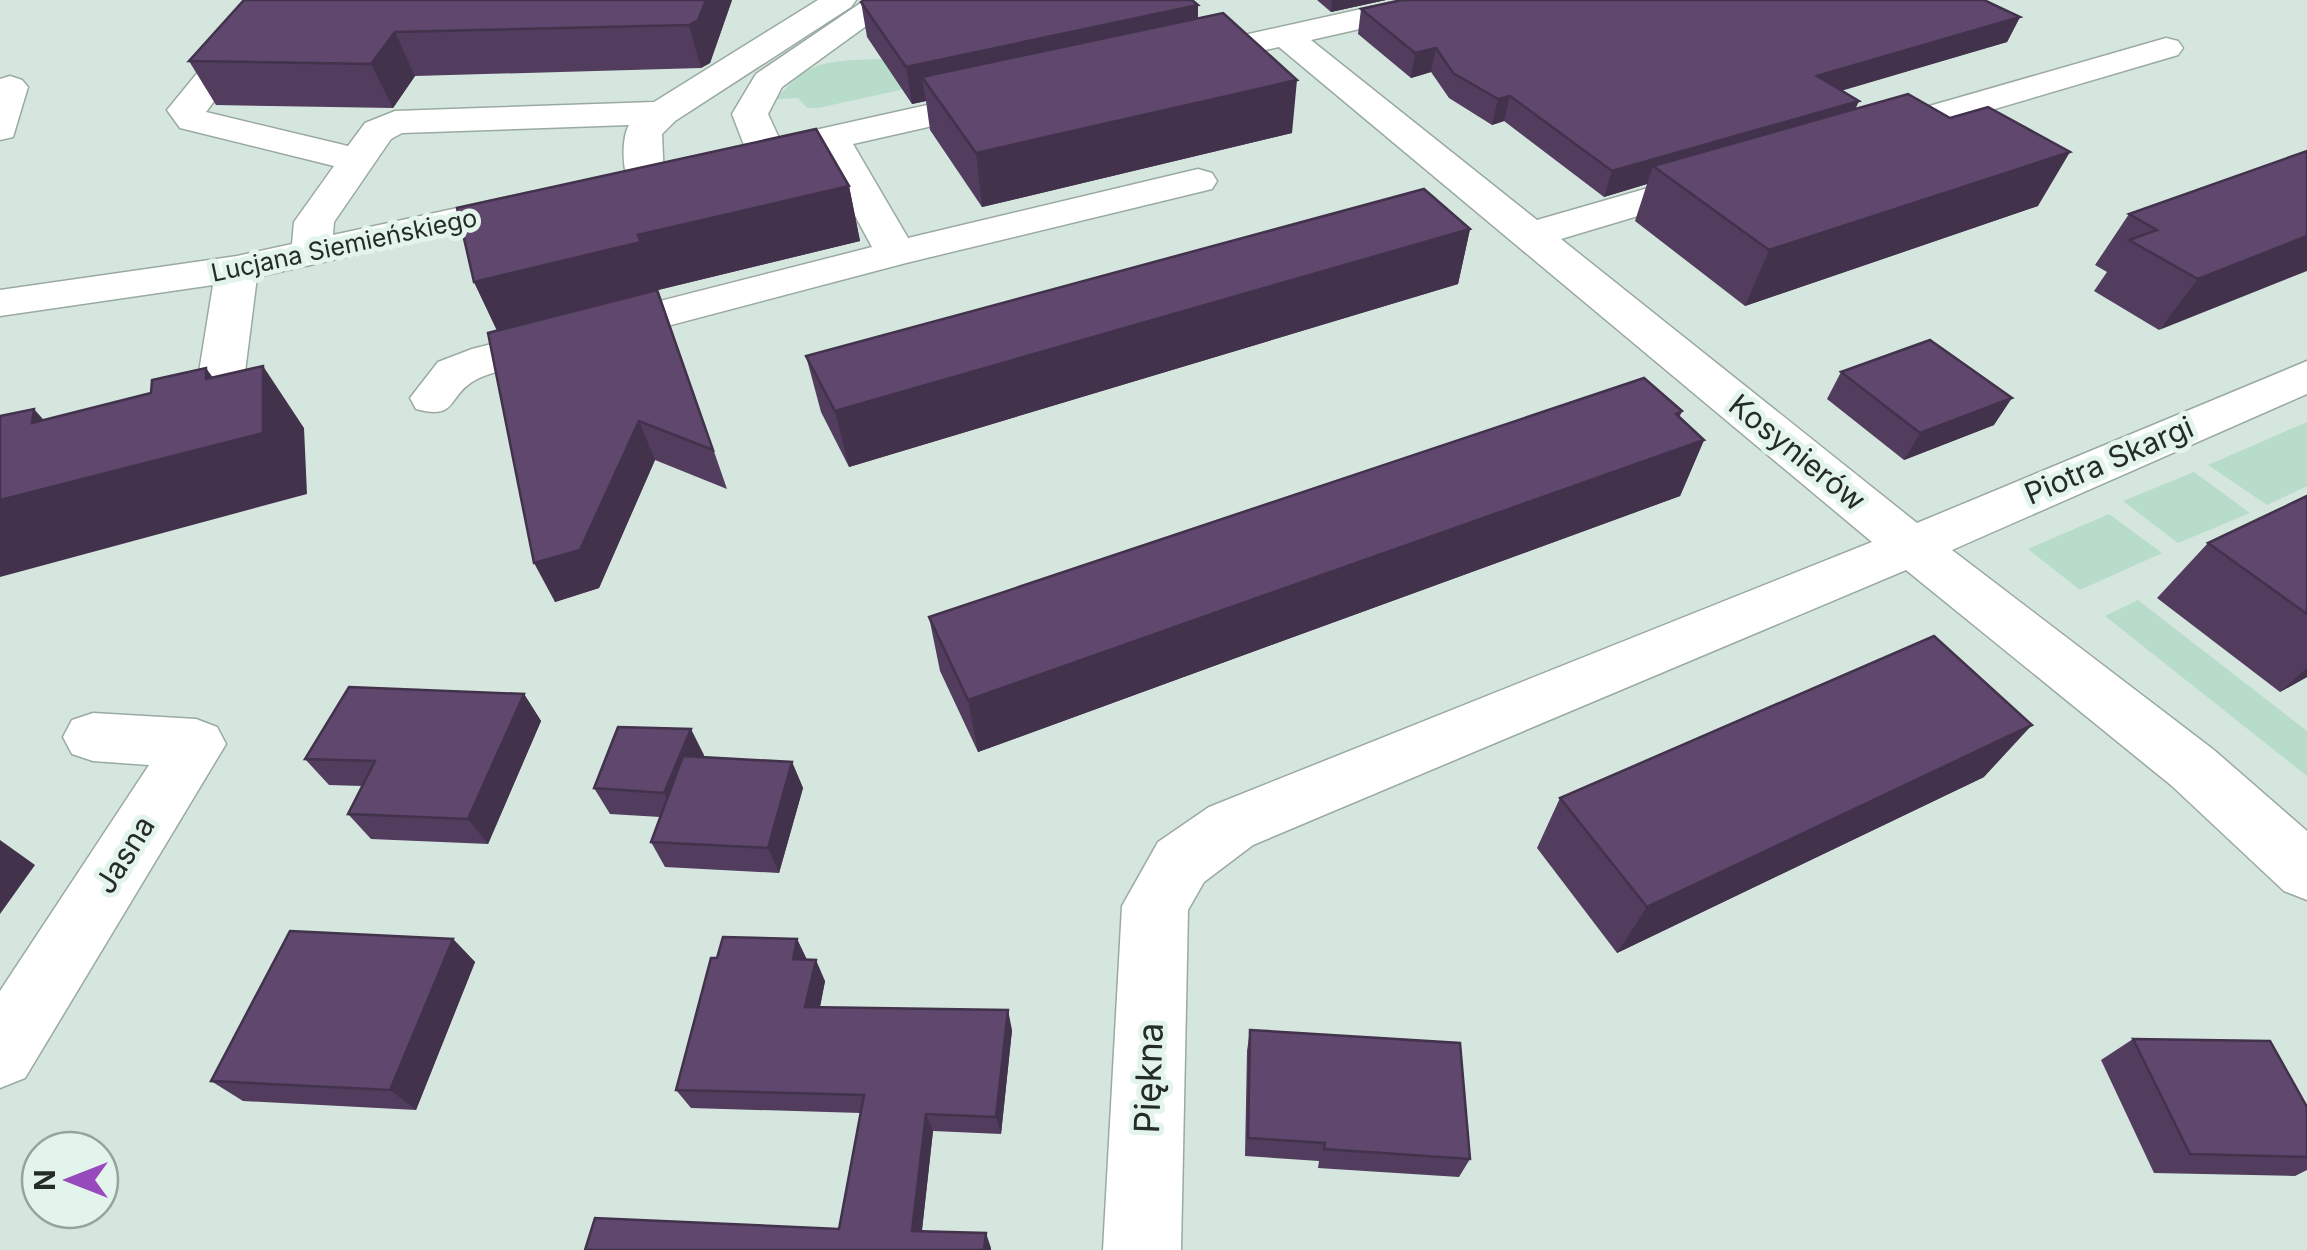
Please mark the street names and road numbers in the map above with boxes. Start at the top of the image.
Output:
street label: Lucjana Siemieńskiego [208,202,480,288]
street label: Kosynierów [1722,386,1873,518]
street label: Piotra Skargi [2019,408,2198,512]
street label: Jasna [87,809,162,900]
street label: Piękna [1125,1022,1171,1134]

